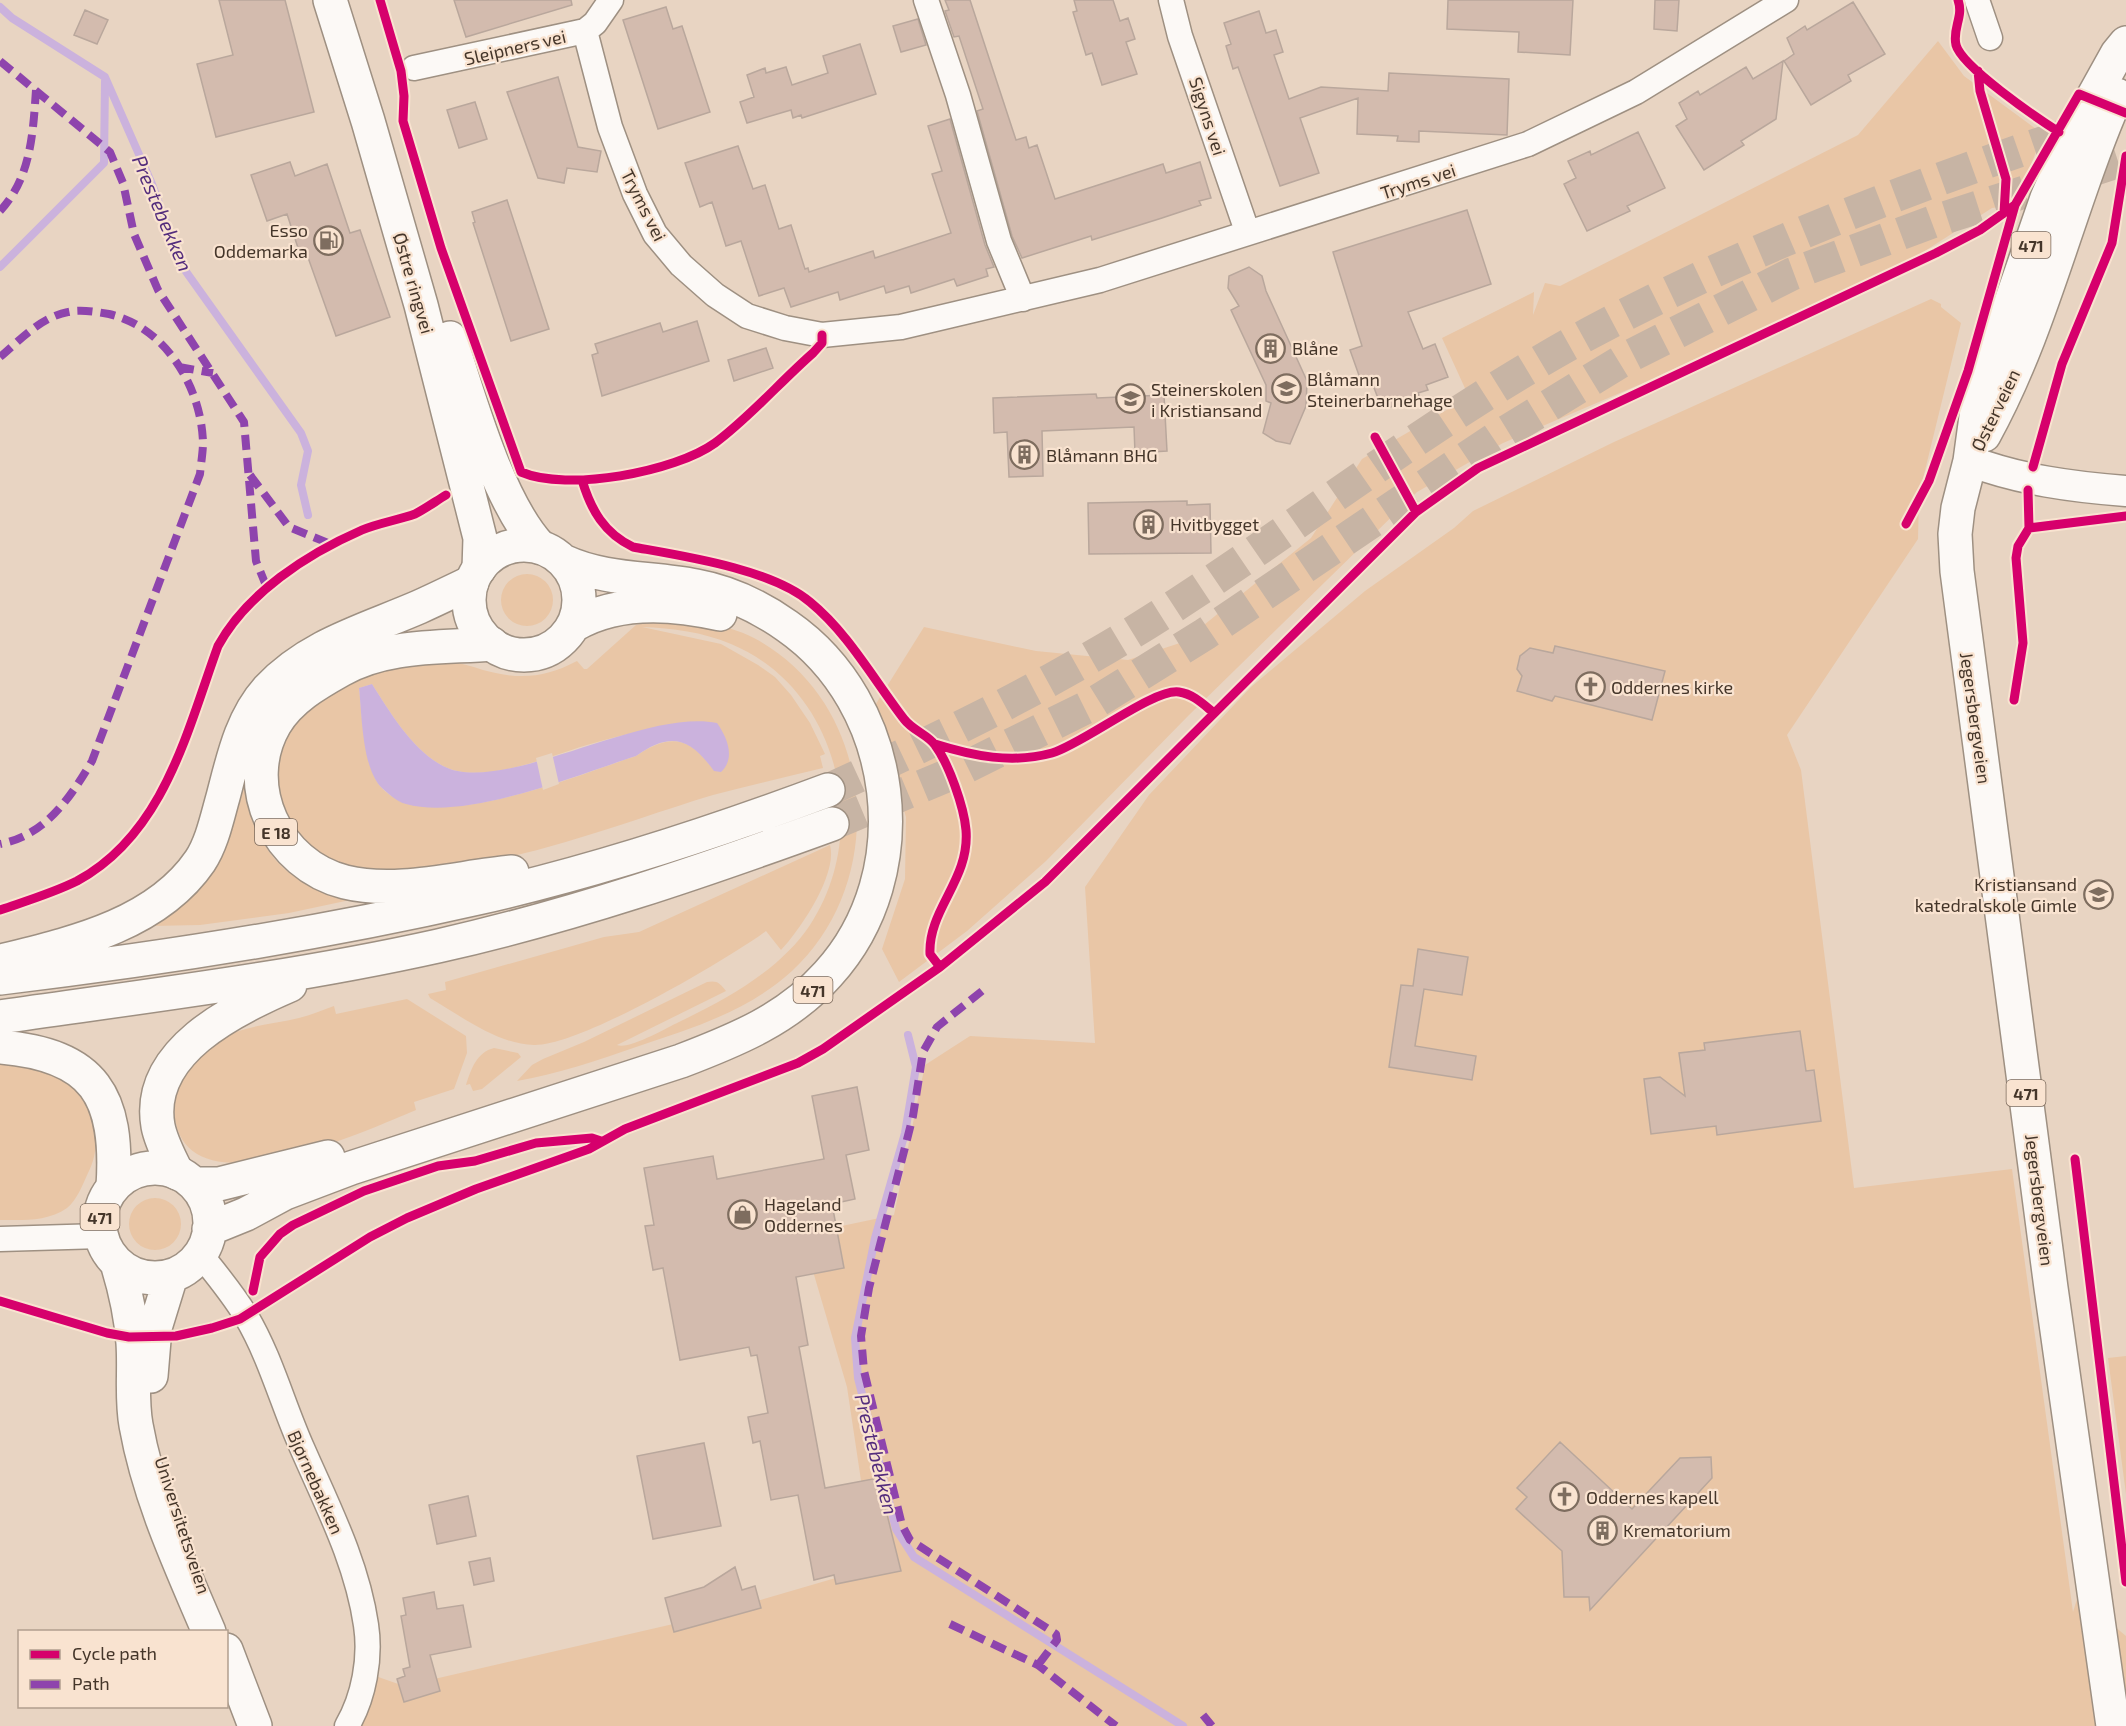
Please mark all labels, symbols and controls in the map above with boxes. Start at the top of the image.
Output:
street label: Sleipners vei [462,25,568,69]
street label: Sigyns vei [1185,74,1231,158]
water label: Prestebekken [128,151,198,275]
street label: Tryms vei [1378,159,1458,203]
street label: Tryms vei [617,165,671,245]
place label: Esso Oddemarka [214,219,308,262]
fuel station icon: Esso Oddemarka [313,224,345,256]
street label: Østre ringvei [389,230,439,336]
road number: 471 [2012,232,2050,258]
building icon: Blåne [1255,332,1287,364]
place label: Blåne [1292,337,1339,359]
street label: Østerveien [1966,365,2024,455]
place label: Blåmann Steinerbarnehage [1307,368,1453,411]
school or university icon: Blåmann Steinerbarnehage [1270,373,1302,405]
place label: Steinerskolen i Kristiansand [1151,378,1263,421]
school or university icon: Steinerskolen i Kristiansand [1114,383,1146,415]
building icon: Blåmann BHG [1009,439,1041,471]
place label: Blåmann BHG [1046,444,1157,466]
building icon: Hvitbygget [1133,508,1165,540]
place label: Hvitbygget [1170,513,1259,535]
street label: Jegersbergveien [1956,651,1996,785]
church icon: Oddernes kirke [1574,671,1606,703]
place label: Oddernes kirke [1611,676,1733,698]
road number: E 18 [255,819,297,845]
place label: Kristiansand katedralskole Gimle [1915,873,2077,916]
school or university icon: Kristiansand katedralskole Gimle [2082,878,2114,910]
road number: 471 [794,977,832,1003]
road number: 471 [2006,1080,2046,1106]
street label: Jegersbergveien [2021,1133,2059,1267]
place label: Hageland Oddernes [764,1193,843,1236]
shop icon: Hageland Oddernes [727,1198,759,1230]
road number: 471 [80,1204,120,1230]
water label: Prestebekken [850,1391,904,1517]
street label: Bjørnebakken [283,1427,349,1537]
street label: Universitetsveien [150,1454,216,1596]
church icon: Oddernes kapell [1549,1481,1581,1513]
place label: Oddernes kapell [1586,1486,1719,1508]
building icon: Krematorium [1586,1514,1618,1546]
place label: Krematorium [1623,1519,1731,1541]
legend [18,1630,228,1708]
text: Cycle path [72,1642,157,1664]
text: Path [72,1672,110,1694]

